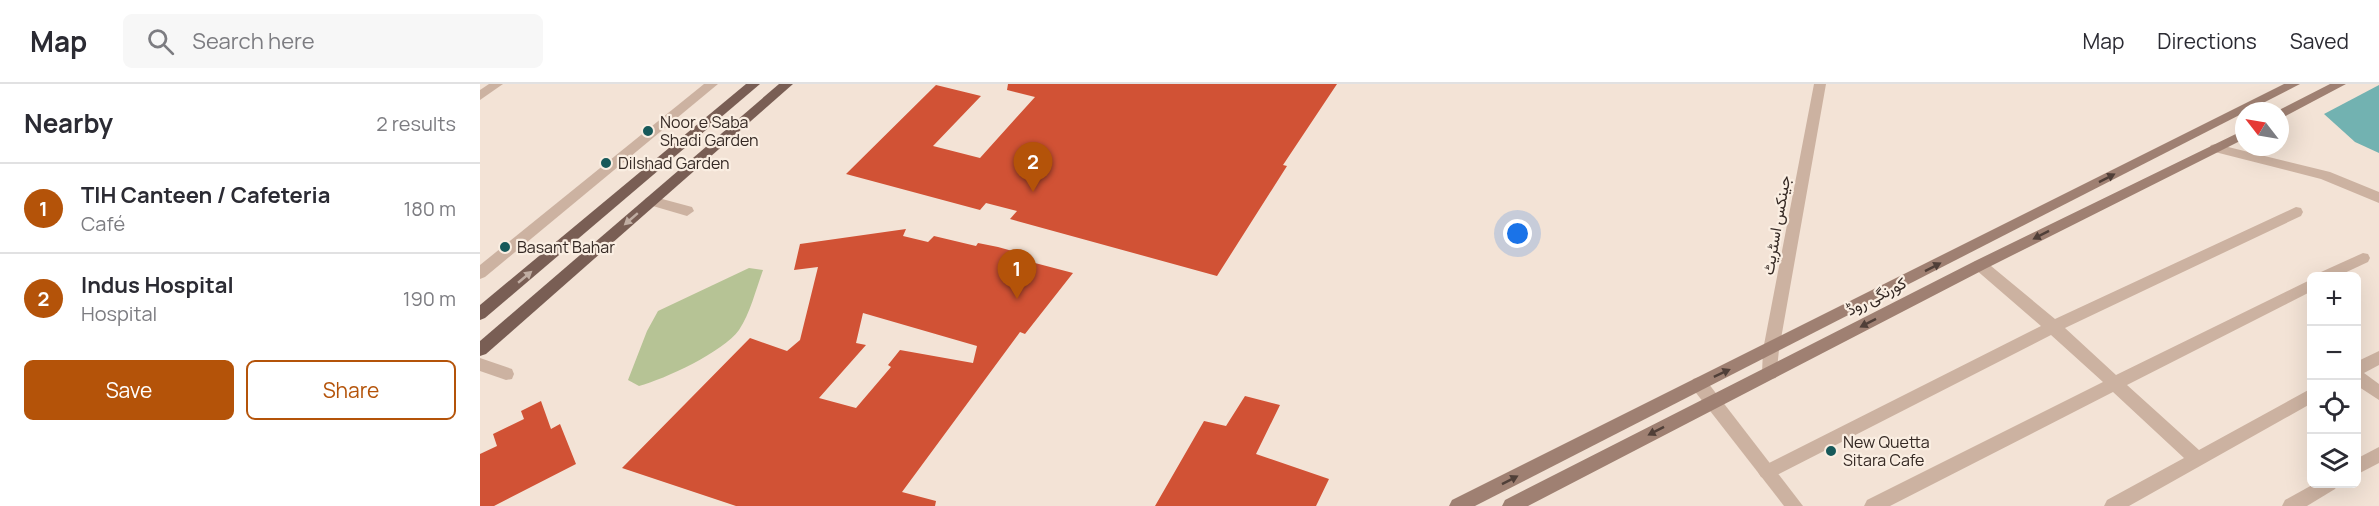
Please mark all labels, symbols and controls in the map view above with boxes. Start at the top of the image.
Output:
search box [123,14,543,68]
text: Map [30,22,87,60]
icon: search [144,25,177,58]
text: Search here [192,26,315,56]
text: Map [2083,27,2124,55]
text: Directions [2157,27,2257,55]
text: Saved [2290,27,2349,55]
north arrow [2235,102,2289,156]
text: Nearby [24,105,113,141]
text: 2 results [376,110,456,137]
place label: Noor e Saba Shadi Garden [660,111,759,151]
marker: Noor e Saba Shadi Garden [641,124,655,138]
pin: 2 [1014,142,1052,192]
place label: Dilshad Garden [618,152,730,174]
marker: Dilshad Garden [599,156,613,170]
street label: جینکس اسٹریٹ [1756,173,1796,277]
one-way arrow [2099,173,2116,183]
text: TIH Canteen / Cafeteria [81,180,330,210]
text: 1 [39,195,48,222]
text: 180 m [403,195,456,222]
text: Café [81,210,125,237]
one-way arrow [624,212,639,225]
your location [1503,219,1532,248]
one-way arrow [2033,230,2050,240]
place label: Basant Bahar [517,236,615,258]
marker: Basant Bahar [498,240,512,254]
pin: 1 [998,250,1036,299]
one-way arrow [1925,262,1942,272]
text: Indus Hospital [81,270,234,300]
one-way arrow [517,270,533,283]
street label: کورنگی روڈ [1842,271,1910,321]
map controls [2307,272,2361,488]
button: + [2307,272,2361,326]
text: 2 [38,285,49,312]
text: 190 m [403,285,456,312]
text: Hospital [81,300,157,327]
one-way arrow [1859,318,1876,328]
button: − [2307,326,2361,380]
button: Save [24,360,234,420]
button: Share [246,360,456,420]
one-way arrow [1713,369,1730,378]
button: locate [2307,380,2361,434]
one-way arrow [1648,426,1665,436]
place label: New Quetta Sitara Cafe [1843,431,1930,471]
button: layers [2307,434,2361,488]
marker: New Quetta Sitara Cafe [1824,444,1838,458]
one-way arrow [1501,475,1519,485]

